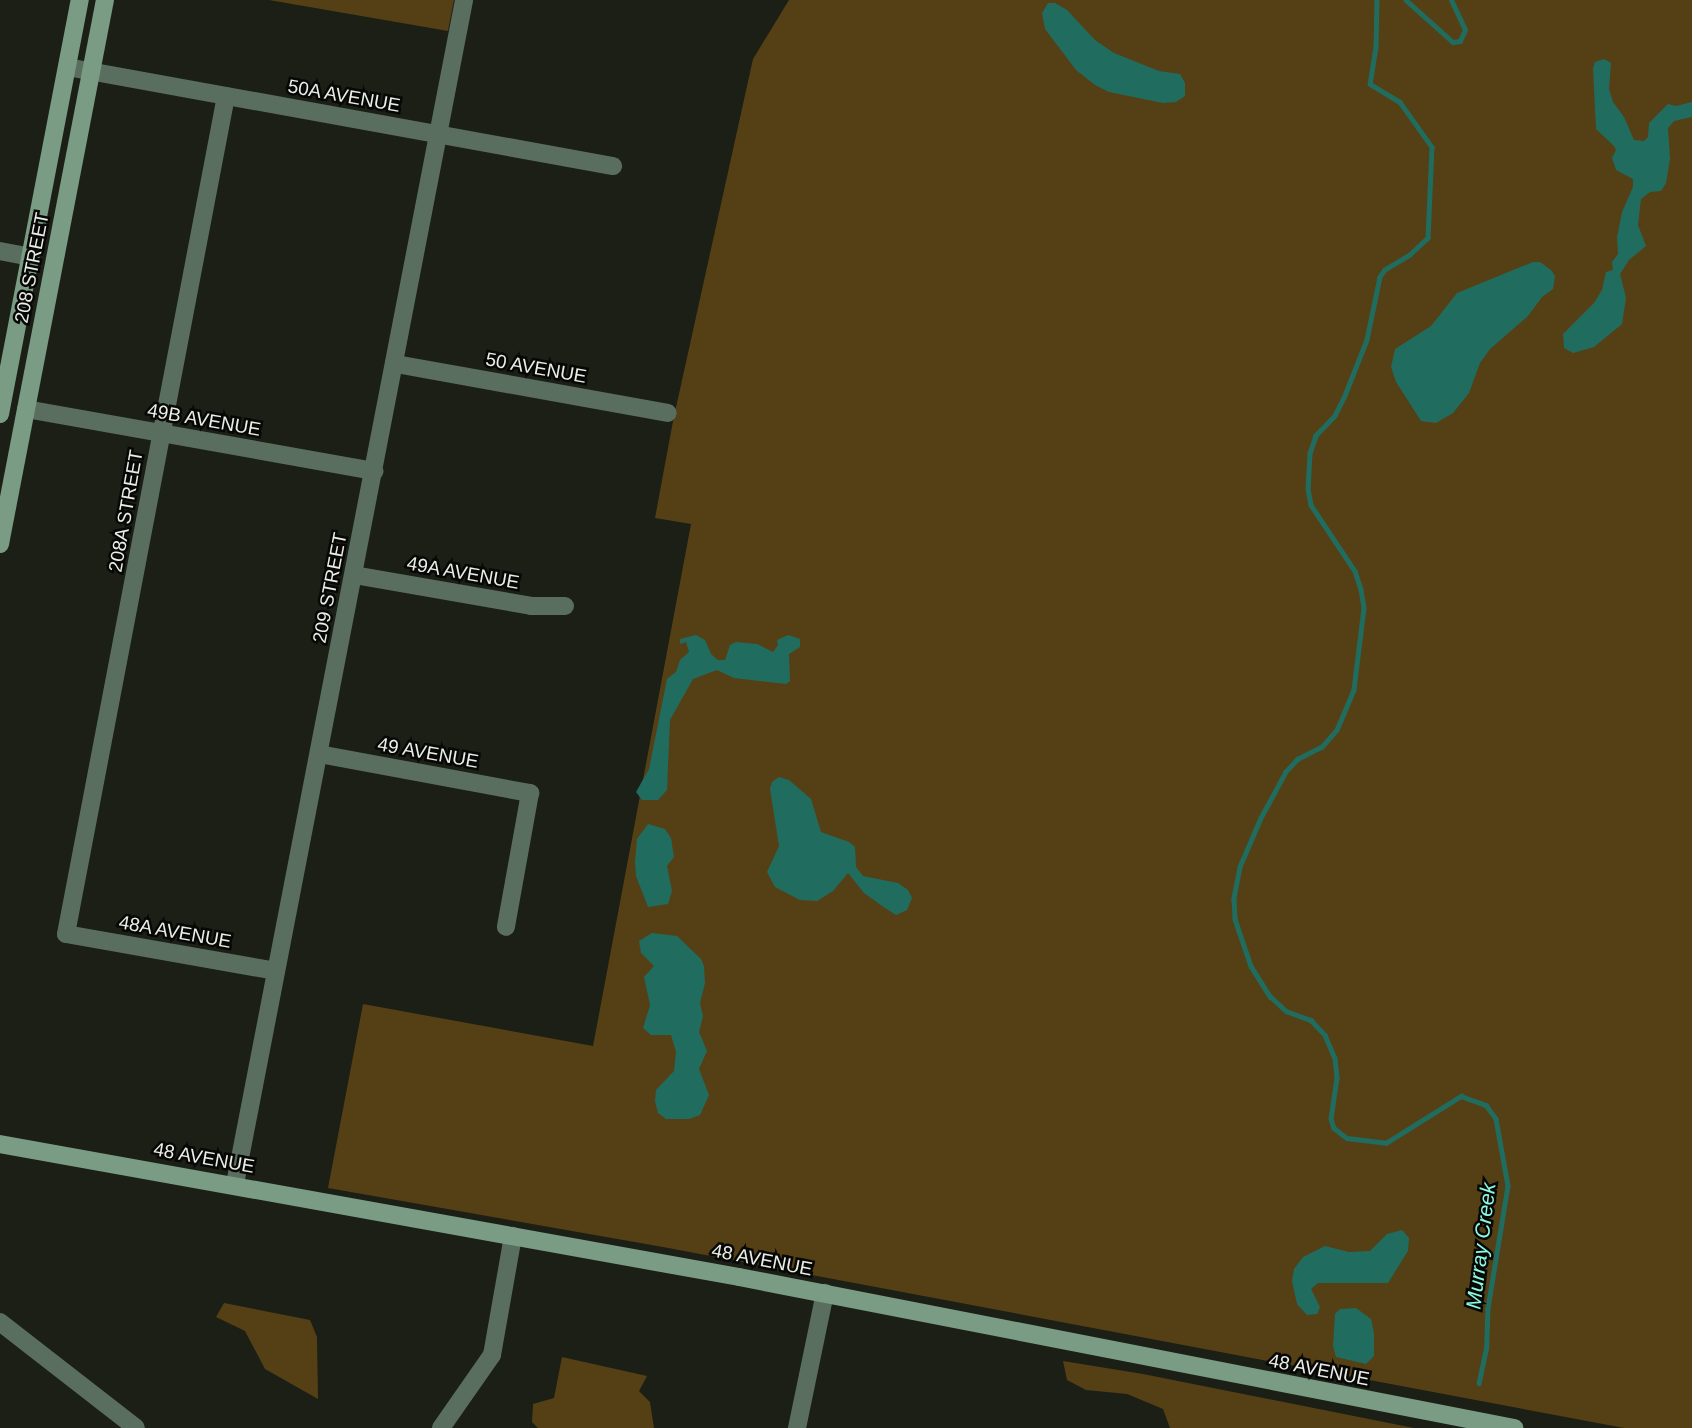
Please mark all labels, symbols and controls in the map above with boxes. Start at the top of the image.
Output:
street label: 50A AVENUE [285,75,403,117]
street label: 208 STREET [10,211,54,325]
street label: 50 AVENUE [483,348,589,388]
street label: 49B AVENUE [145,399,263,441]
street label: 208A STREET [104,448,148,574]
street label: 209 STREET [308,531,352,645]
street label: 49A AVENUE [404,552,522,594]
street label: 49 AVENUE [375,733,481,773]
street label: 48A AVENUE [116,911,234,953]
street label: 48 AVENUE [151,1138,257,1178]
water label: Murray Creek [1461,1181,1501,1311]
street label: 48 AVENUE [709,1239,815,1281]
street label: 48 AVENUE [1266,1349,1372,1391]

